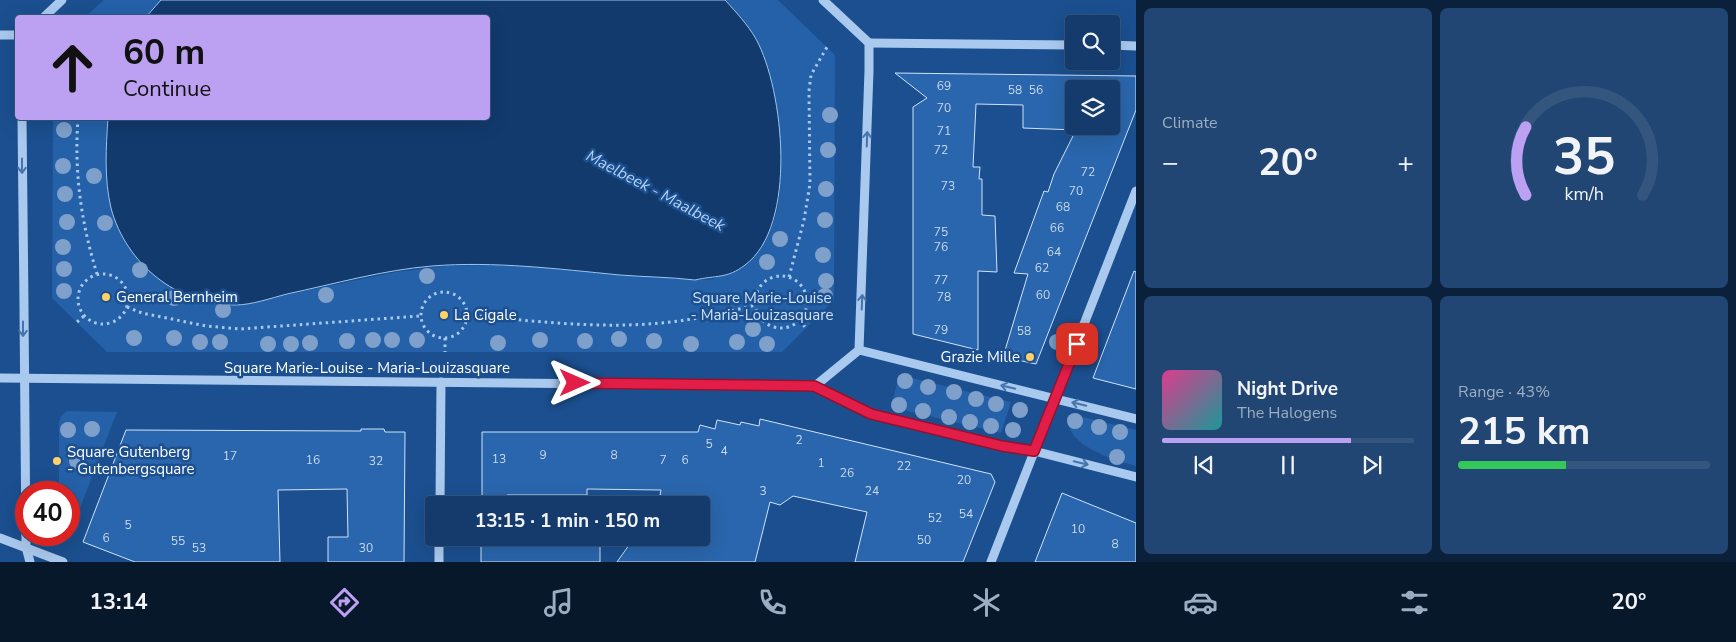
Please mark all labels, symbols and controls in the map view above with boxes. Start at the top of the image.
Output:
map controls [1065,15,1120,135]
button: search [1065,15,1120,70]
text: 60 m [123,29,205,76]
icon: ahead [40,35,105,100]
text: Continue [123,74,211,104]
house number: 69 [937,78,951,94]
button: layers [1065,80,1120,135]
house number: 58 [1008,82,1022,98]
house number: 56 [1029,82,1043,98]
house number: 70 [937,100,951,116]
text: Climate [1162,112,1217,134]
text: 35 [1553,121,1615,192]
house number: 71 [937,123,951,139]
one-way arrow [862,132,871,148]
text: 20° [1258,137,1318,188]
house number: 72 [934,142,948,158]
text: − [1162,144,1179,182]
text: + [1397,144,1414,182]
water label: Maelbeek - Maalbeek [582,145,730,237]
one-way arrow [18,158,27,174]
house number: 72 [1081,164,1095,180]
house number: 73 [941,178,955,194]
text: km/h [1564,182,1604,206]
house number: 70 [1069,183,1083,199]
house number: 68 [1056,199,1070,215]
house number: 66 [1050,220,1064,236]
house number: 75 [934,224,948,240]
house number: 76 [934,239,948,255]
house number: 64 [1047,244,1061,260]
house number: 62 [1035,260,1049,276]
house number: 77 [934,272,948,288]
place label: General Bernheim [116,287,238,307]
house number: 60 [1036,287,1050,303]
park label: Square Marie-Louise - Maria-Louizasquare [691,288,833,325]
house number: 78 [937,289,951,305]
marker: General Bernheim [100,291,112,303]
one-way arrow [857,294,867,310]
place label: La Cigale [454,305,517,325]
marker: La Cigale [438,309,450,321]
one-way arrow [18,320,28,336]
house number: 79 [934,322,948,338]
house number: 58 [1017,323,1031,339]
pin [1056,323,1098,365]
icon: arrive [1063,330,1091,358]
place label: Grazie Mille [941,347,1020,367]
marker: Grazie Mille [1024,351,1036,363]
position arrow [548,356,600,408]
street label: Square Marie-Louise - Maria-Louizasquare [224,358,510,378]
text: Night Drive [1237,376,1338,402]
text: Range · 43% [1458,381,1550,403]
one-way arrow [1001,382,1017,391]
one-way arrow [1071,399,1087,409]
text: The Halogens [1237,402,1337,424]
text: 215 km [1458,406,1590,457]
house number: 2 [795,432,803,448]
house number: 5 [705,436,713,452]
place label: Square Gutenberg - Gutenbergsquare [67,442,195,479]
house number: 4 [720,443,728,459]
house number: 9 [539,447,547,463]
house number: 8 [610,447,618,463]
house number: 17 [223,448,237,464]
house number: 13 [492,451,506,467]
icon: previous [1190,451,1218,479]
icon: pause [1274,451,1302,479]
icon: next [1358,451,1386,479]
house number: 16 [306,452,320,468]
house number: 7 [659,452,667,468]
house number: 6 [681,452,689,468]
house number: 32 [369,453,383,469]
marker: Square Gutenberg - Gutenbergsquare [51,455,63,467]
house number: 1 [817,455,825,471]
house number: 22 [897,458,911,474]
one-way arrow [1073,459,1089,468]
house number: 26 [840,465,854,481]
house number: 20 [957,472,971,488]
speed limit sign: 40 [15,481,80,546]
house number: 3 [759,483,767,499]
house number: 24 [865,483,879,499]
house number: 54 [959,506,973,522]
text: 13:15 · 1 min · 150 m [475,508,660,534]
house number: 52 [928,510,942,526]
house number: 5 [124,517,132,533]
house number: 10 [1071,521,1085,537]
house number: 6 [102,530,110,546]
house number: 50 [917,532,931,548]
house number: 55 [171,533,185,549]
house number: 8 [1111,536,1119,552]
house number: 53 [192,540,206,556]
house number: 30 [359,540,373,556]
icon: directions [327,585,362,620]
icon: music [541,585,576,620]
icon: phone [755,585,790,620]
icon: climate [969,585,1004,620]
icon: car [1183,585,1218,620]
icon: filters [1397,585,1432,620]
text: 13:14 [90,587,148,617]
text: 20° [1612,587,1646,617]

